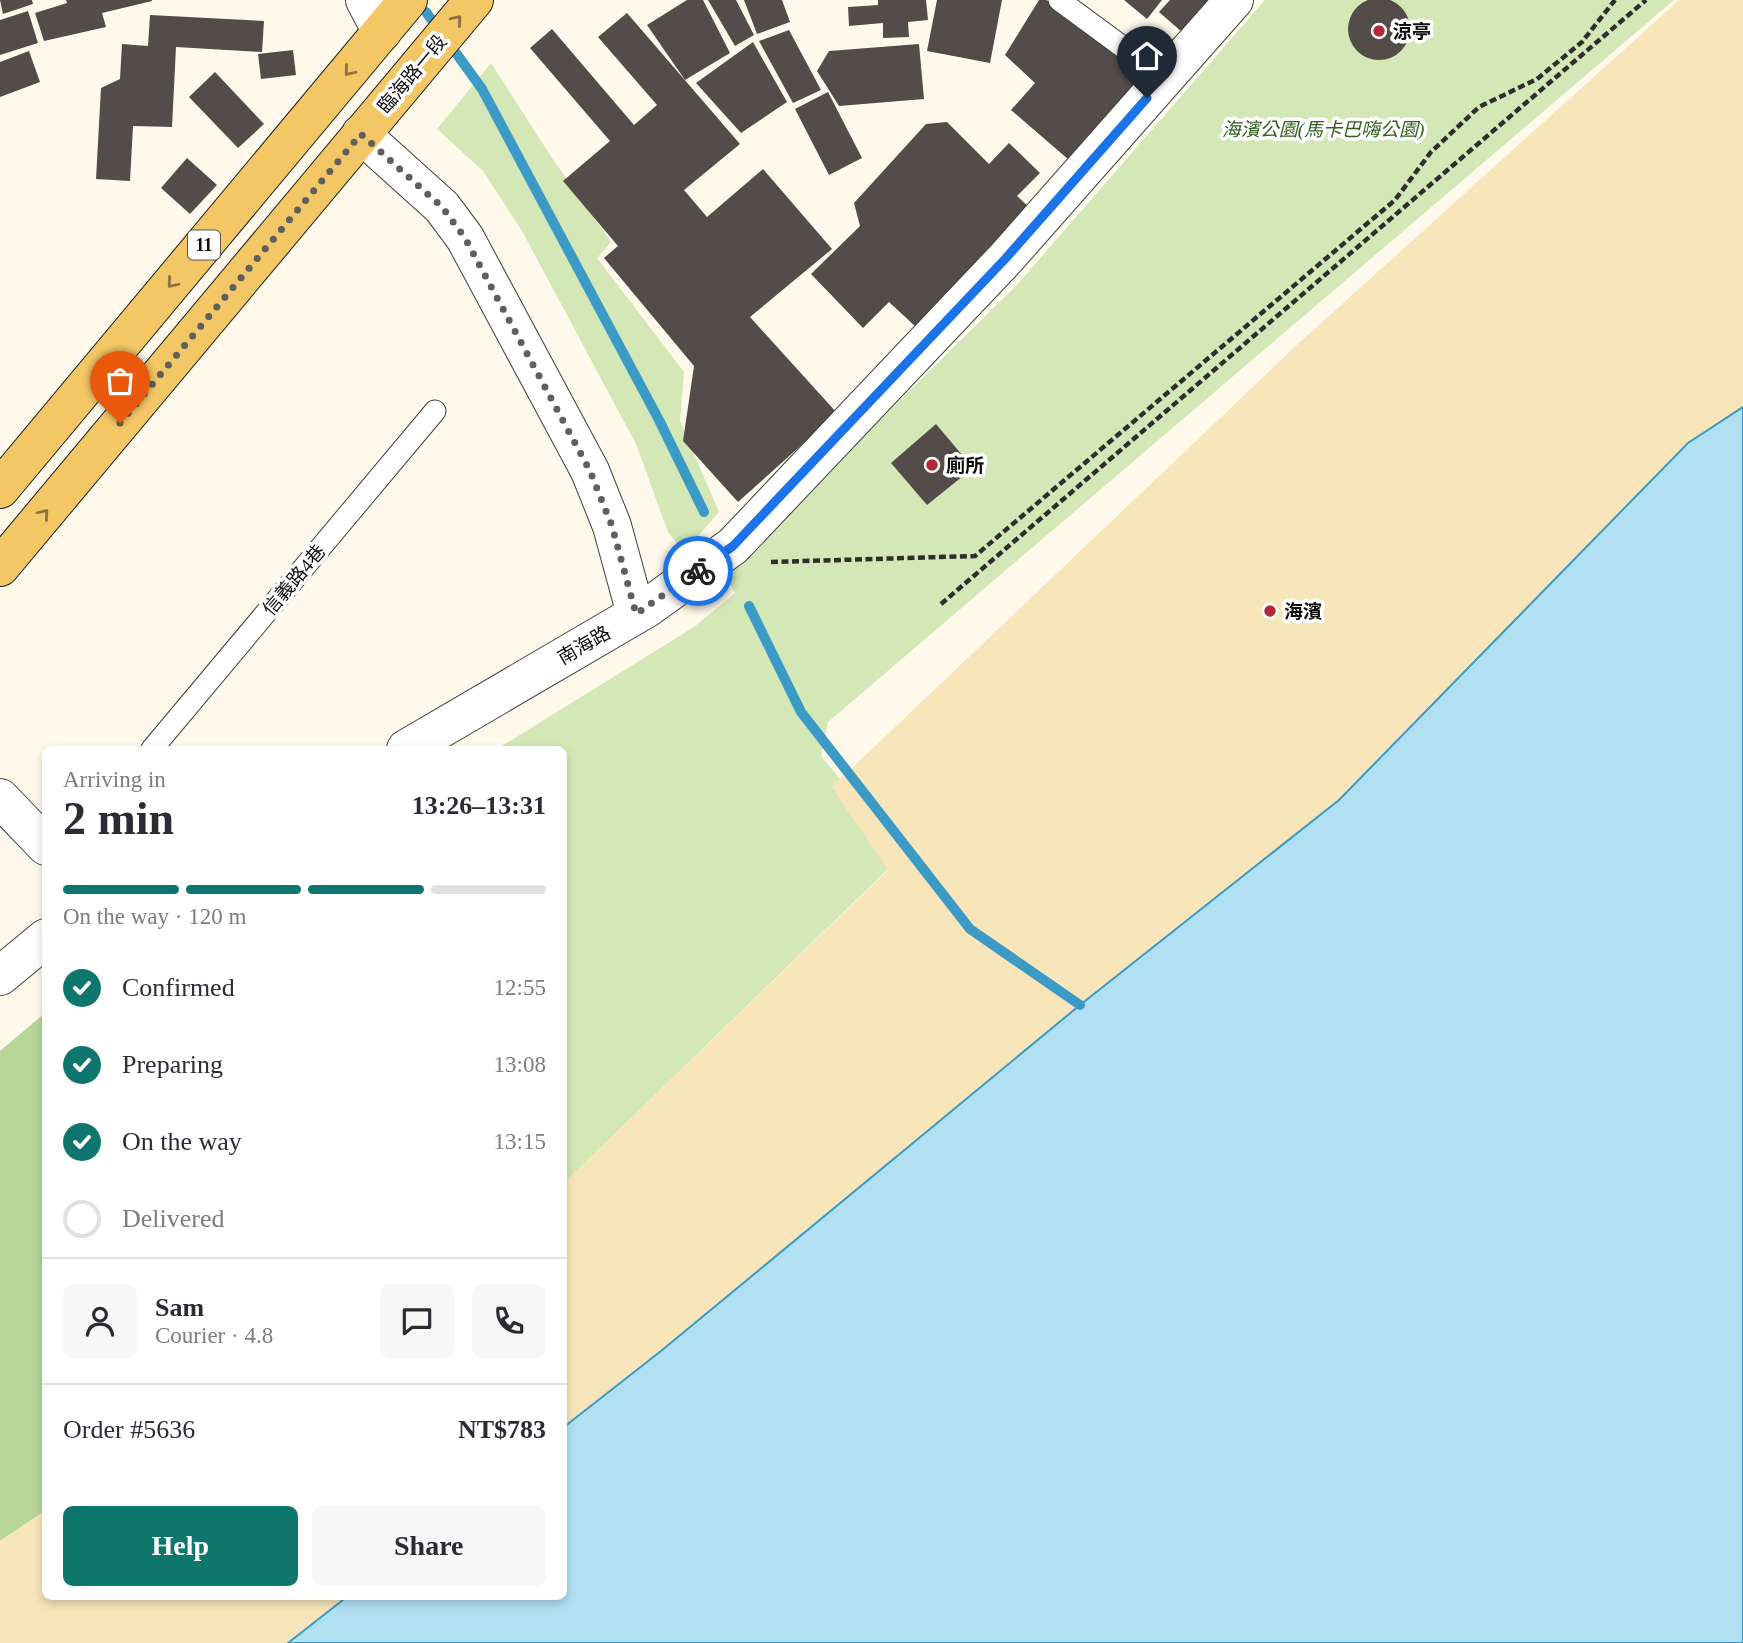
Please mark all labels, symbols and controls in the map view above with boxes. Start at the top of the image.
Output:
one-way arrow [449,16,461,29]
place label: 涼亭 [1393,21,1431,42]
marker: 涼亭 [1371,23,1387,39]
pin [1117,26,1177,98]
street label: 臨海路一段 [373,31,451,117]
icon: home [1128,37,1166,75]
one-way arrow [345,63,357,76]
park label: 海濱公園(馬卡巴嗨公園) [1222,119,1424,141]
road number: 11 [188,230,220,260]
one-way arrow [168,275,180,288]
pin [90,351,150,423]
icon: bag [101,362,139,400]
place label: 廁所 [946,455,984,476]
marker: 廁所 [924,457,940,473]
one-way arrow [36,510,48,523]
courier [663,536,733,606]
street label: 信義路4巷 [258,540,330,620]
icon: bike [679,552,717,590]
place label: 海濱 [1284,601,1322,622]
marker: 海濱 [1262,603,1278,619]
street label: 南海路 [554,622,614,668]
text: Arriving in [63,767,166,792]
text: 13:26–13:31 [412,791,546,820]
text: 2 min [63,793,174,844]
text: On the way · 120 m [63,904,246,929]
icon: check [63,969,101,1007]
text: Confirmed [122,973,235,1002]
text: 12:55 [494,975,546,1000]
icon: check [63,1046,101,1084]
text: Preparing [122,1050,223,1079]
text: 13:08 [494,1052,546,1077]
icon: check [63,1123,101,1161]
text: On the way [122,1127,242,1156]
text: 13:15 [494,1129,546,1154]
text: Delivered [122,1204,225,1233]
button: person [63,1284,137,1358]
button: chat [380,1284,454,1358]
button: phone [472,1284,546,1358]
text: Sam [155,1293,204,1322]
text: Courier · 4.8 [155,1323,273,1348]
text: Order #5636 [63,1415,195,1444]
text: NT$783 [458,1415,546,1444]
button: Help [63,1506,298,1586]
button: Share [312,1506,546,1586]

